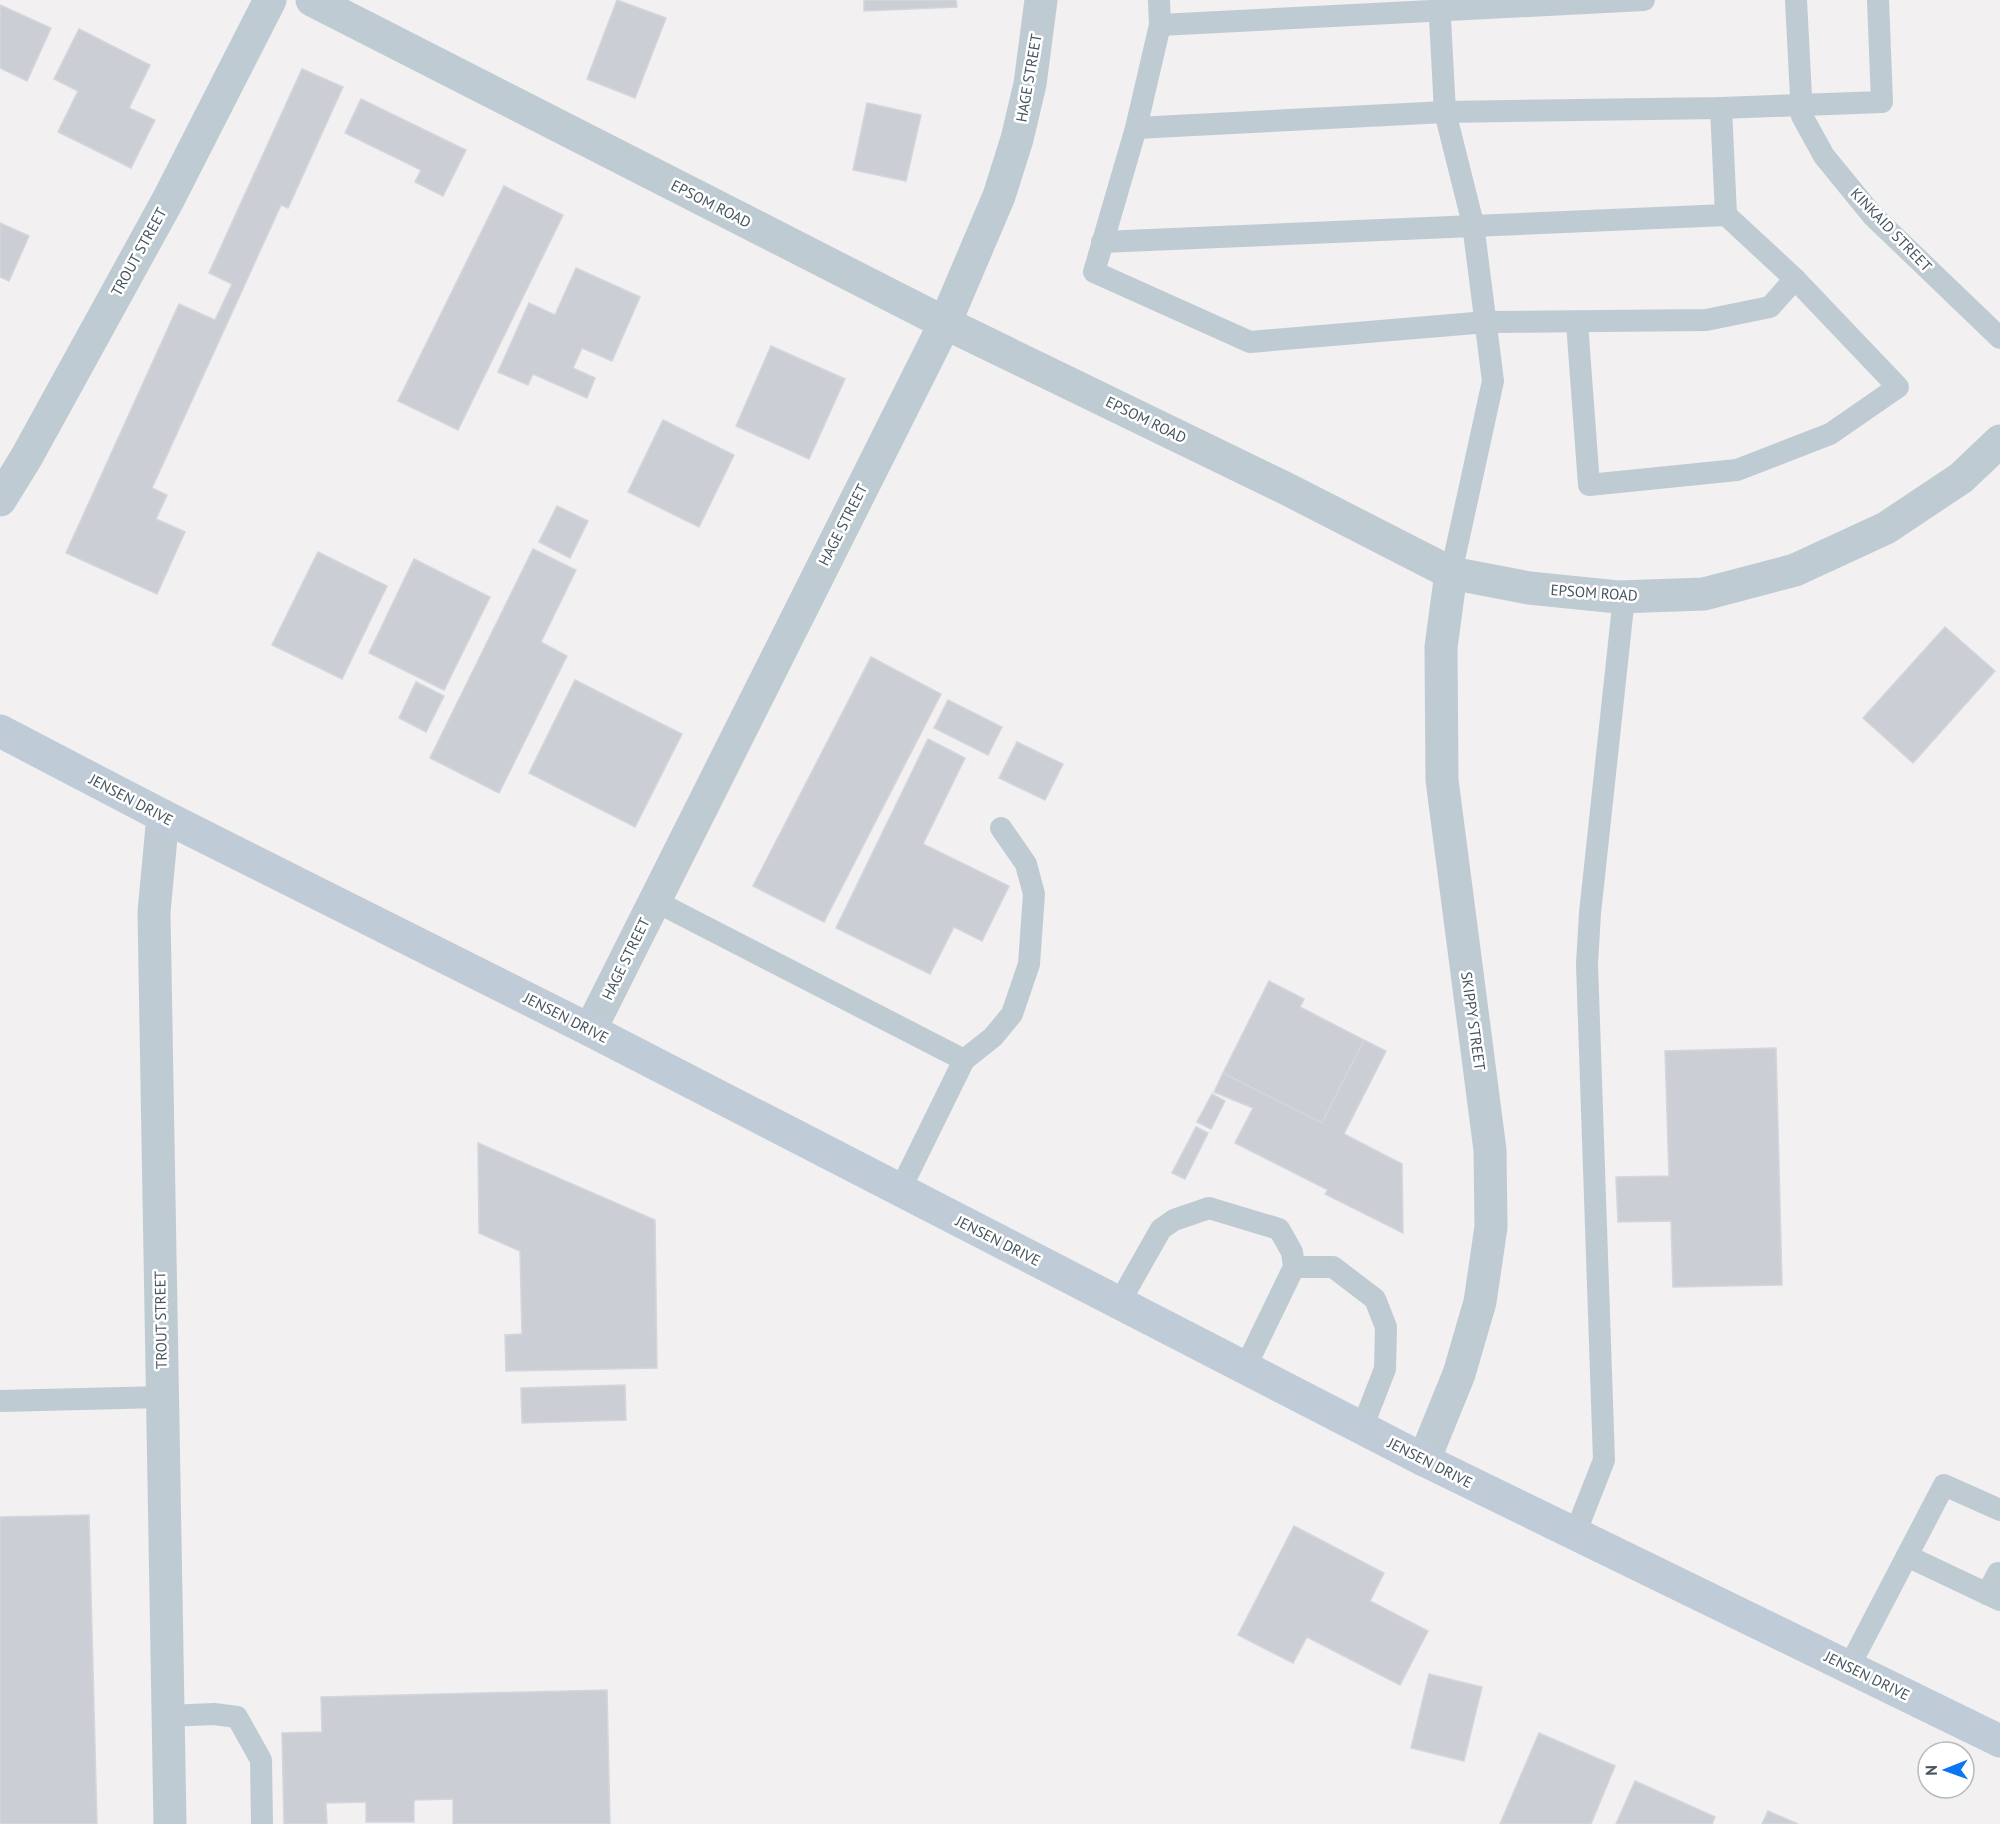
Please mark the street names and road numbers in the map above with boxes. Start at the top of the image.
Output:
street label: HAGE STREET [1011,32,1046,124]
street label: EPSOM ROAD [668,175,754,232]
street label: KINKAID STREET [1847,184,1936,276]
street label: TROUT STREET [107,204,171,299]
street label: EPSOM ROAD [1103,392,1190,447]
street label: HAGE STREET [814,480,872,569]
street label: EPSOM ROAD [1550,580,1638,605]
street label: JENSEN DRIVE [85,769,176,830]
street label: HAGE STREET [597,914,654,1003]
street label: SKIPPY STREET [1457,970,1490,1072]
street label: JENSEN DRIVE [520,988,612,1047]
street label: JENSEN DRIVE [952,1211,1044,1270]
street label: TROUT STREET [150,1270,171,1369]
street label: JENSEN DRIVE [1384,1433,1476,1492]
street label: JENSEN DRIVE [1821,1646,1913,1704]

